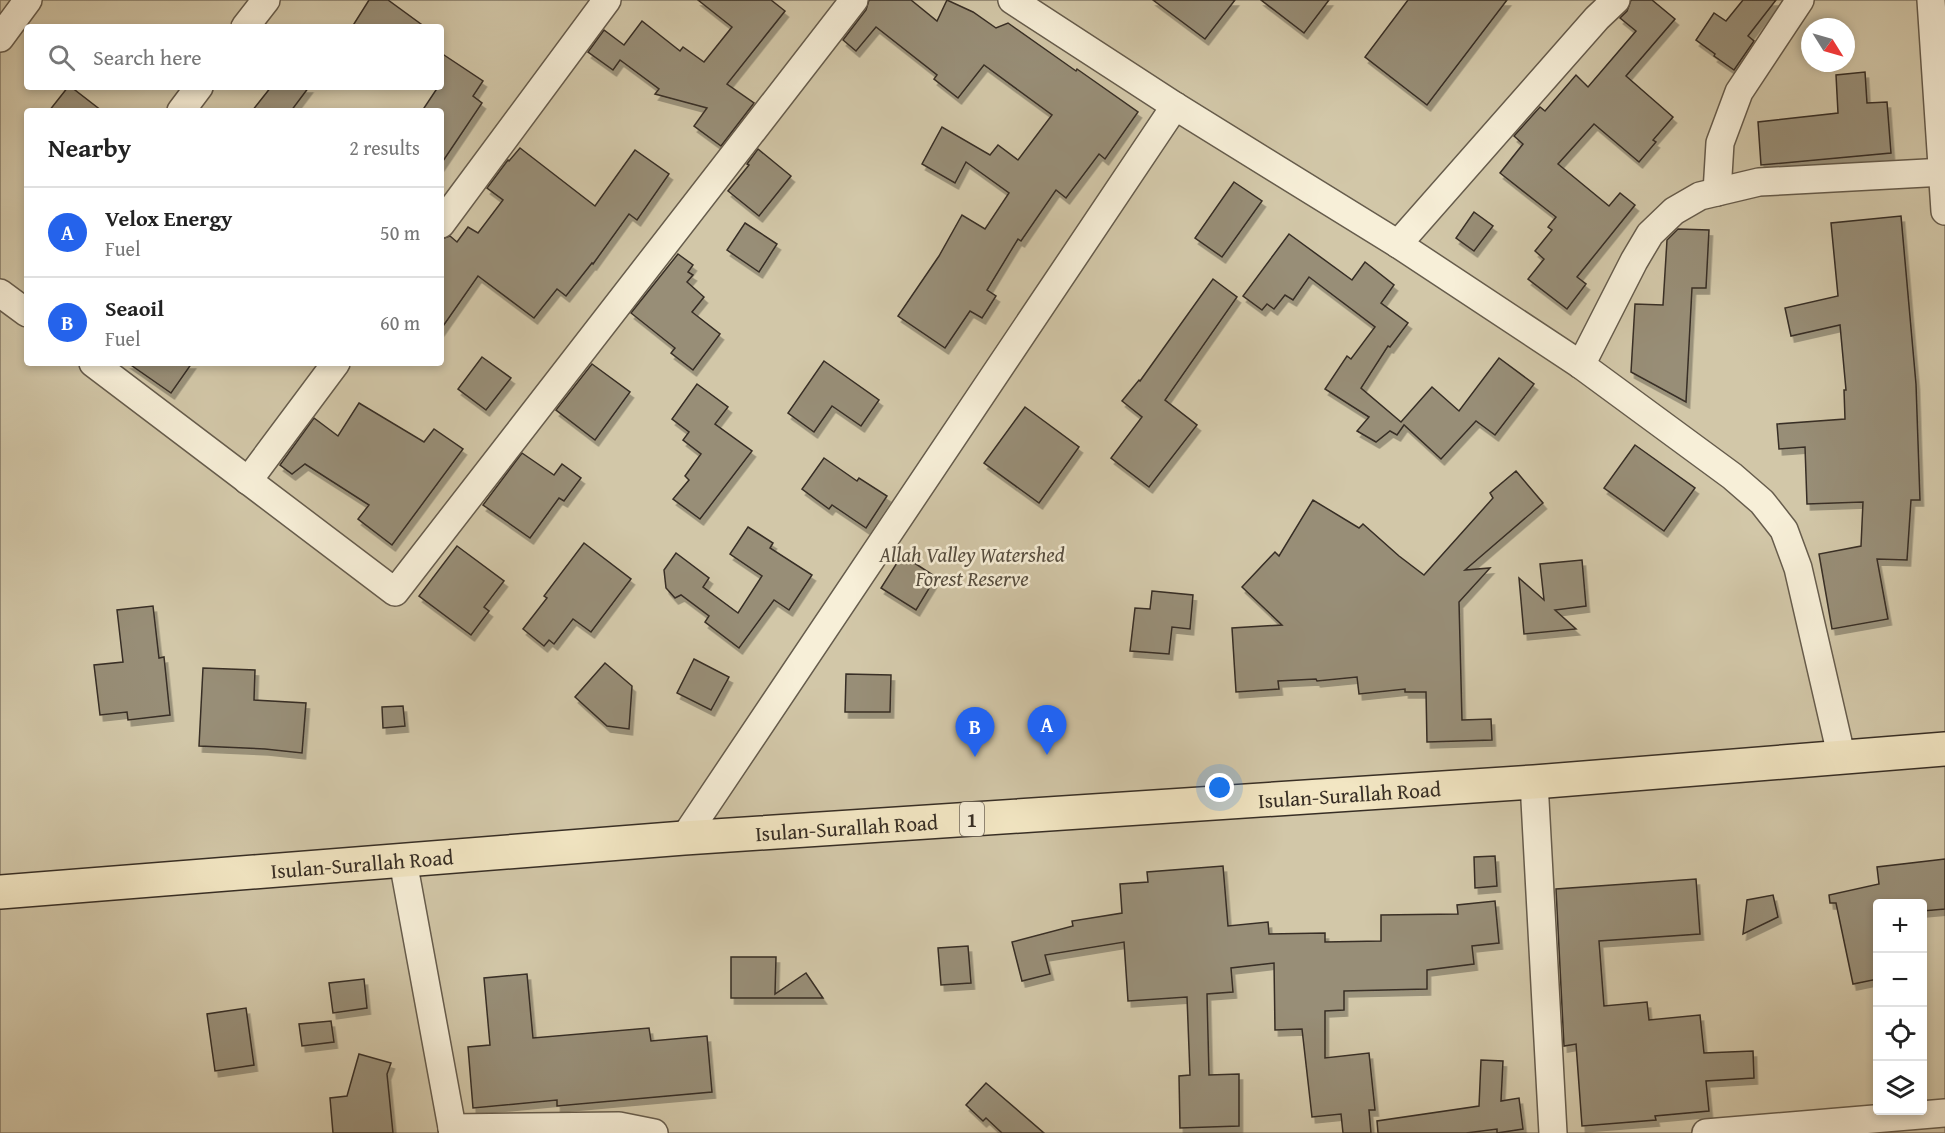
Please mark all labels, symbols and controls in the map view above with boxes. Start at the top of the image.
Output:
north arrow [1801,18,1855,72]
search box [24,24,444,90]
icon: search [45,41,78,74]
text: Search here [93,41,202,73]
text: Nearby [48,128,131,167]
text: 2 results [349,133,420,162]
text: Velox Energy [105,202,232,234]
text: A [61,218,74,247]
text: 50 m [380,218,420,247]
text: Fuel [105,234,141,263]
text: Seaoil [105,292,164,324]
text: B [61,308,74,337]
text: 60 m [380,308,420,337]
text: Fuel [105,324,141,353]
park label: Allah Valley Watershed Forest Reserve [878,539,1065,594]
pin: A [1028,706,1066,755]
pin: B [956,708,994,757]
your location [1205,773,1234,802]
street label: Isulan-Surallah Road [1257,773,1443,816]
road number: 1 [960,802,984,836]
street label: Isulan-Surallah Road [754,806,940,849]
street label: Isulan-Surallah Road [269,841,455,886]
map controls [1873,899,1927,1115]
button: + [1873,899,1927,953]
button: − [1873,953,1927,1007]
button: locate [1873,1007,1927,1061]
button: layers [1873,1061,1927,1115]

